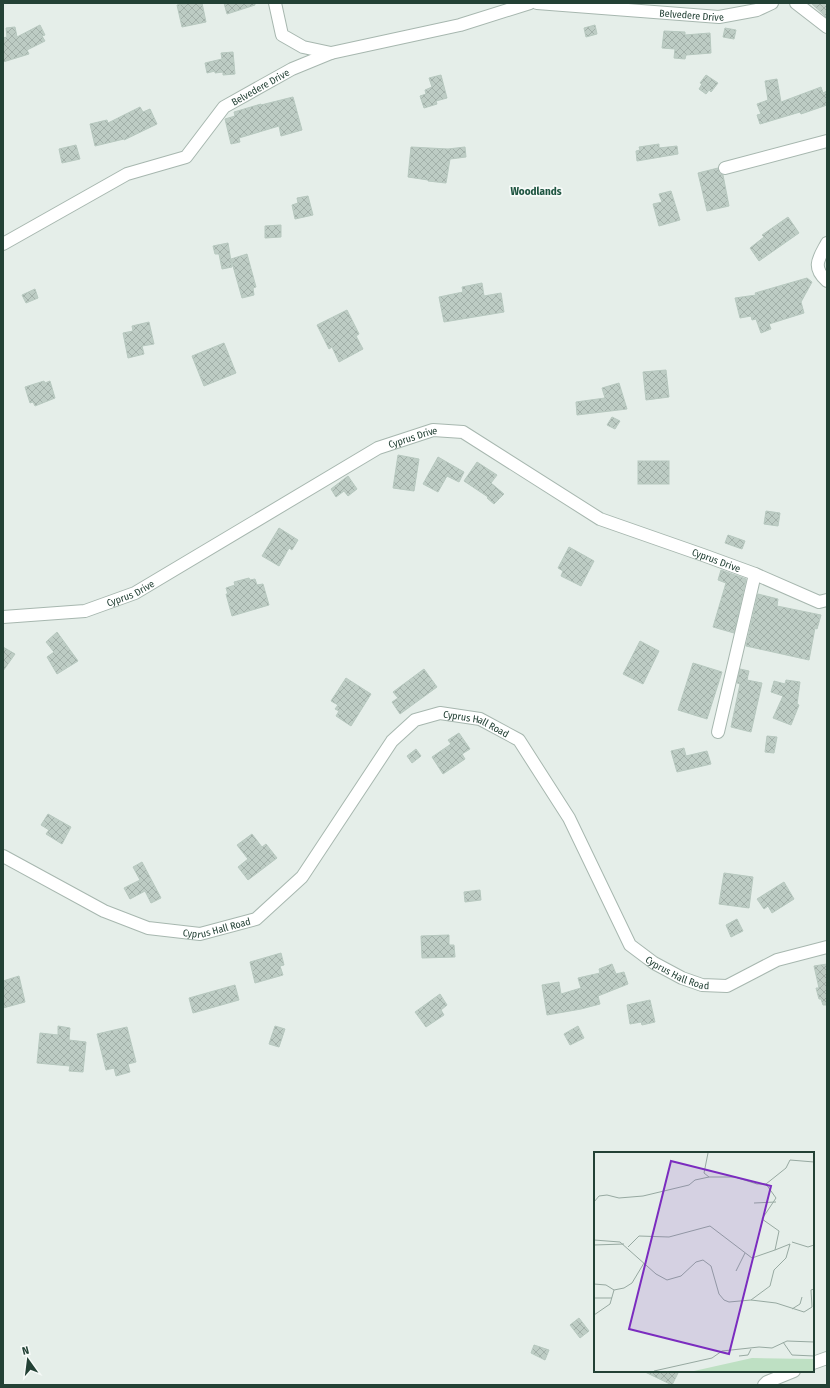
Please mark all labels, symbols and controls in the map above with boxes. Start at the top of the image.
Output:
street label: Belvedere Drive [659,7,725,24]
street label: Belvedere Drive [230,67,292,109]
district label: Woodlands [510,185,562,198]
street label: Cyprus Drive [387,425,438,451]
street label: Cyprus Drive [690,547,742,575]
street label: Cyprus Drive [105,578,157,610]
street label: Cyprus Hall Road [442,709,511,740]
street label: Cyprus Hall Road [182,916,252,941]
street label: Cyprus Hall Road [643,954,710,992]
inset map [594,1152,814,1372]
north arrow [8,1340,48,1380]
text: N [21,1344,30,1358]

